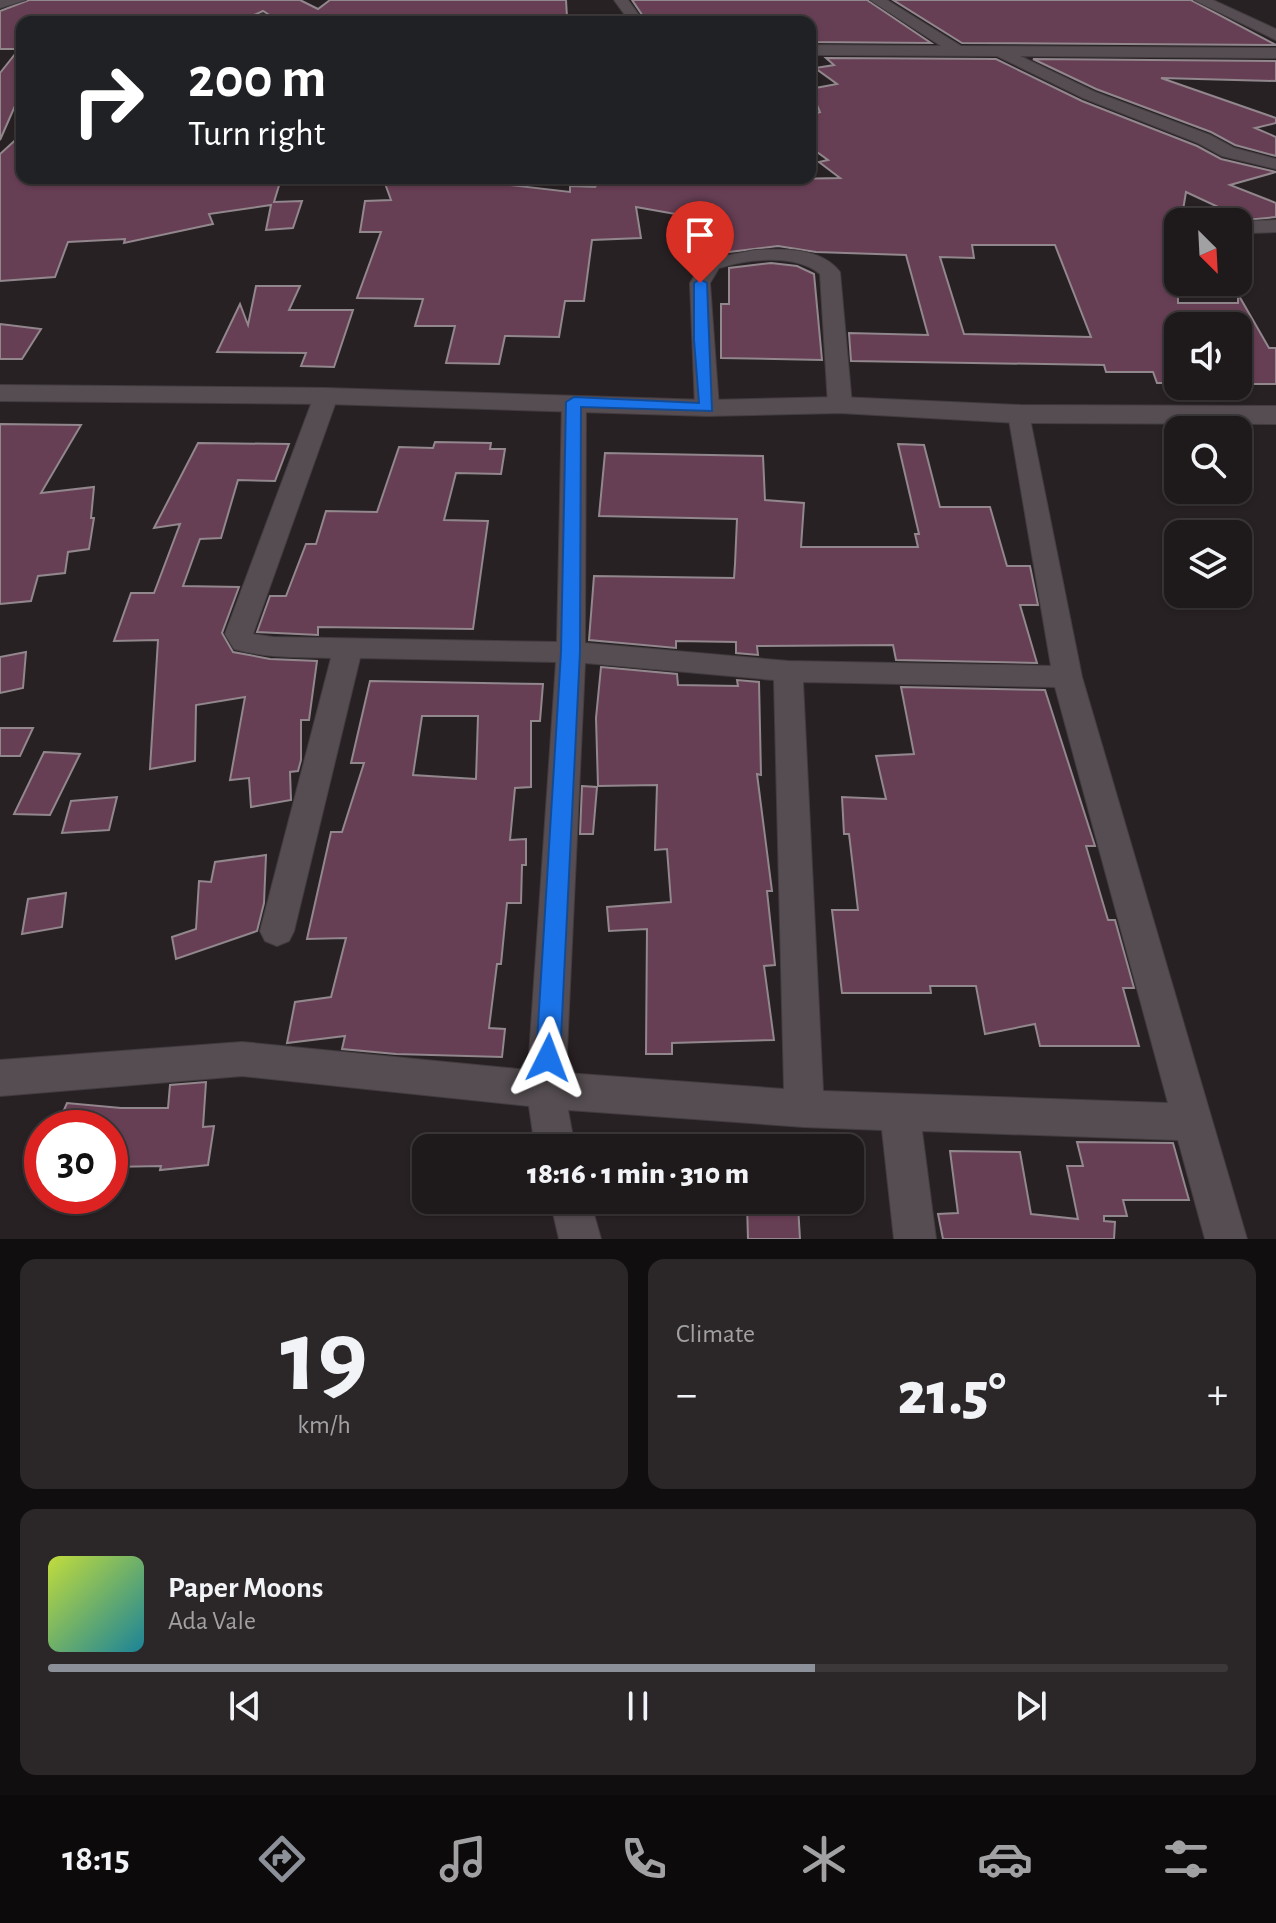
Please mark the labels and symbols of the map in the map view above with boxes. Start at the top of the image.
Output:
pin [666,201,734,283]
north arrow [1164,208,1252,296]
position arrow [506,1016,590,1100]
speed limit sign: 30 [24,1110,128,1214]

